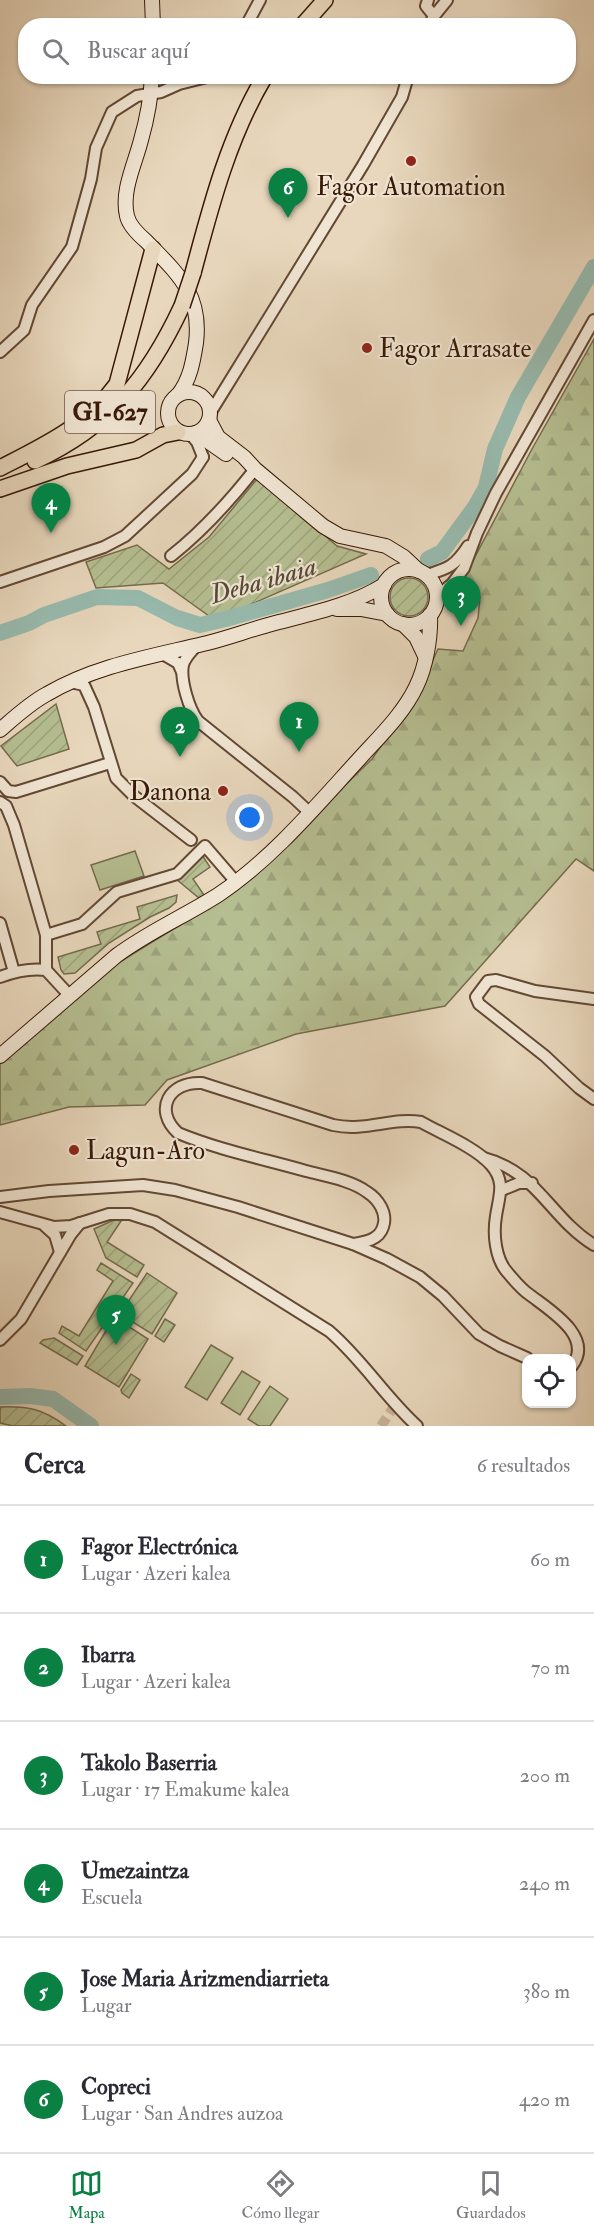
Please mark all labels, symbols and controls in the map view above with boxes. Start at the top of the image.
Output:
search box [18,18,576,84]
icon: search [39,35,72,68]
text: Buscar aquí [87,37,189,65]
marker: Fagor Automation [404,154,418,168]
pin: 6 [268,168,308,218]
place label: Fagor Automation [316,171,506,203]
place label: Fagor Arrasate [379,333,531,365]
marker: Fagor Arrasate [360,341,374,355]
road number: GI-627 [65,391,155,433]
pin: 4 [32,484,70,533]
water label: Deba ibaia [205,550,320,612]
pin: 3 [442,576,480,626]
pin: 1 [280,702,318,752]
pin: 2 [160,708,200,757]
place label: Danona [129,776,211,808]
marker: Danona [216,784,230,798]
your location [235,803,264,832]
place label: Lagun-Aro [86,1135,205,1167]
marker: Lagun-Aro [67,1143,81,1157]
pin: 5 [96,1296,136,1345]
map controls [522,1354,576,1408]
button: locate [522,1354,576,1408]
text: Cerca [24,1449,85,1481]
text: 6 resultados [477,1453,570,1478]
text: Fagor Electrónica [81,1533,238,1561]
text: 1 [40,1547,47,1572]
text: 60 m [530,1547,570,1572]
text: Lugar · Azeri kalea [81,1561,231,1586]
text: Ibarra [81,1641,135,1669]
text: 2 [38,1655,49,1680]
text: 70 m [531,1655,570,1680]
text: Lugar · Azeri kalea [81,1669,231,1694]
text: Takolo Baserria [81,1749,217,1777]
text: 3 [40,1763,47,1788]
text: 200 m [520,1763,570,1788]
text: Lugar · 17 Emakume kalea [81,1777,289,1802]
text: Umezaintza [81,1857,189,1885]
text: 4 [38,1871,49,1896]
text: 240 m [519,1871,570,1896]
text: Escuela [81,1885,142,1910]
text: Jose Maria Arizmendiarrieta [81,1965,329,1993]
text: 5 [39,1979,48,2004]
text: 380 m [523,1979,570,2004]
text: Lugar [81,1993,131,2018]
text: Copreci [81,2073,151,2101]
text: 6 [38,2087,49,2112]
text: 420 m [519,2087,570,2112]
text: Lugar · San Andres auzoa [81,2101,283,2126]
tab: Mapa [68,2167,105,2223]
tab: Cómo llegar [241,2167,320,2223]
tab: Guardados [456,2167,526,2223]

